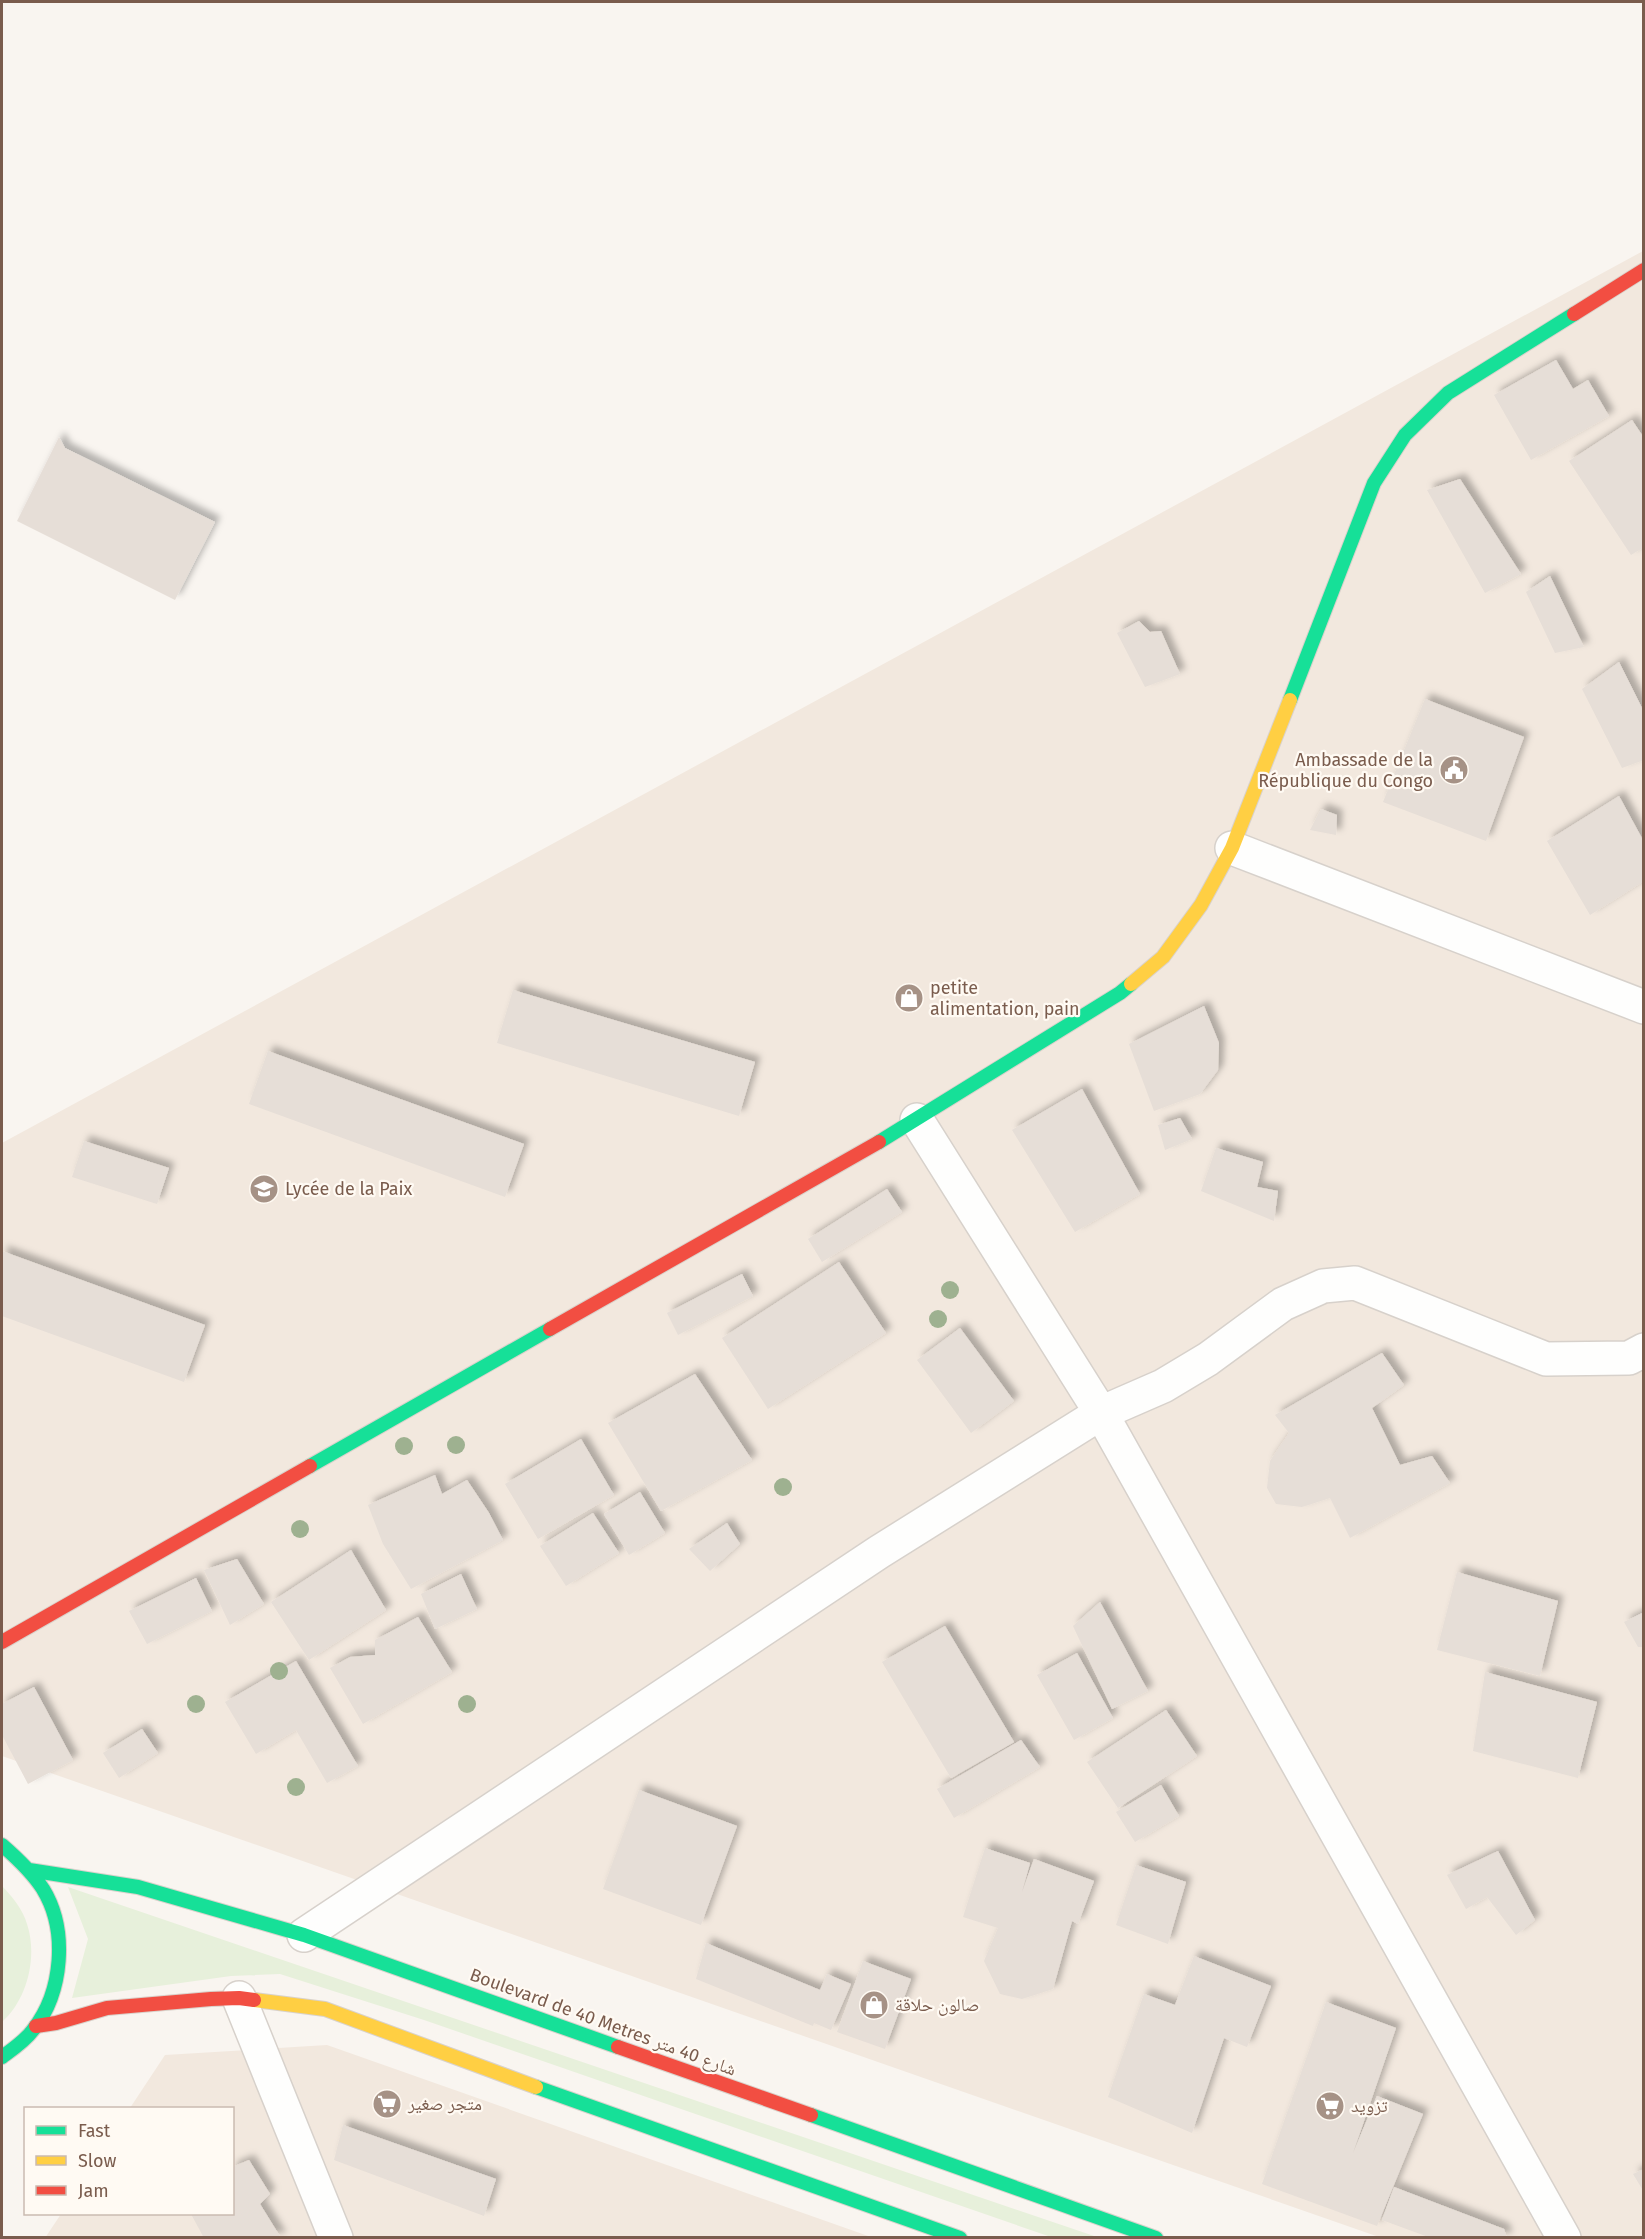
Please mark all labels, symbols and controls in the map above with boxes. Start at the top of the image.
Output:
place label: Ambassade de la République du Congo [1258,749,1433,792]
public building icon: Ambassade de la République du Congo [1438,754,1470,786]
place label: petite alimentation, pain [930,977,1080,1020]
shop icon: petite alimentation, pain [893,982,925,1014]
school or university icon: Lycée de la Paix [248,1173,280,1205]
place label: Lycée de la Paix [285,1178,413,1200]
street label: Boulevard de 40 Metres شارع 40 متر [467,1963,739,2081]
shop icon: صالون حلاقة [858,1989,890,2021]
place label: صالون حلاقة [895,1994,979,2016]
supermarket icon: متجر صغير [371,2088,403,2120]
supermarket icon: تزويد [1314,2090,1346,2122]
place label: متجر صغير [407,2093,482,2115]
place label: تزويد [1351,2095,1388,2117]
legend [24,2107,234,2215]
text: Fast [78,2120,111,2142]
text: Slow [78,2150,117,2172]
text: Jam [78,2180,109,2202]

